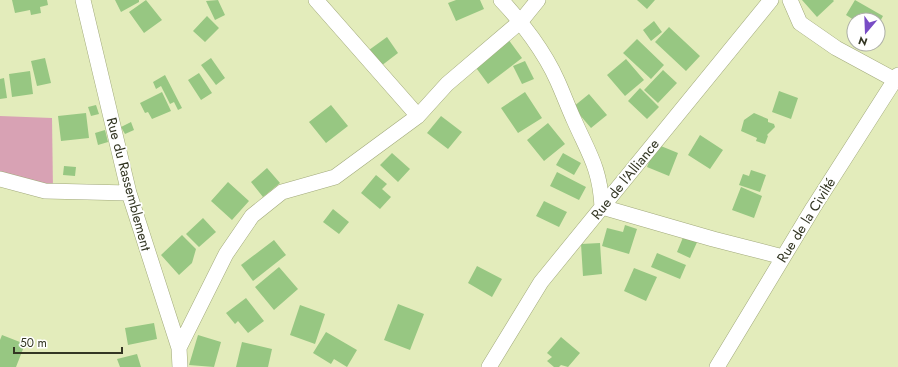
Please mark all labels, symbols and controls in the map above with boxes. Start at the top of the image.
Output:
north arrow [846,12,886,52]
text: N [856,32,869,50]
street label: Rue du Rassemblement [102,115,157,254]
street label: Rue de l'Alliance [586,134,664,224]
street label: Rue de la Civilté [772,174,840,266]
scale bar [14,329,122,355]
text: 50 m [20,334,47,352]

